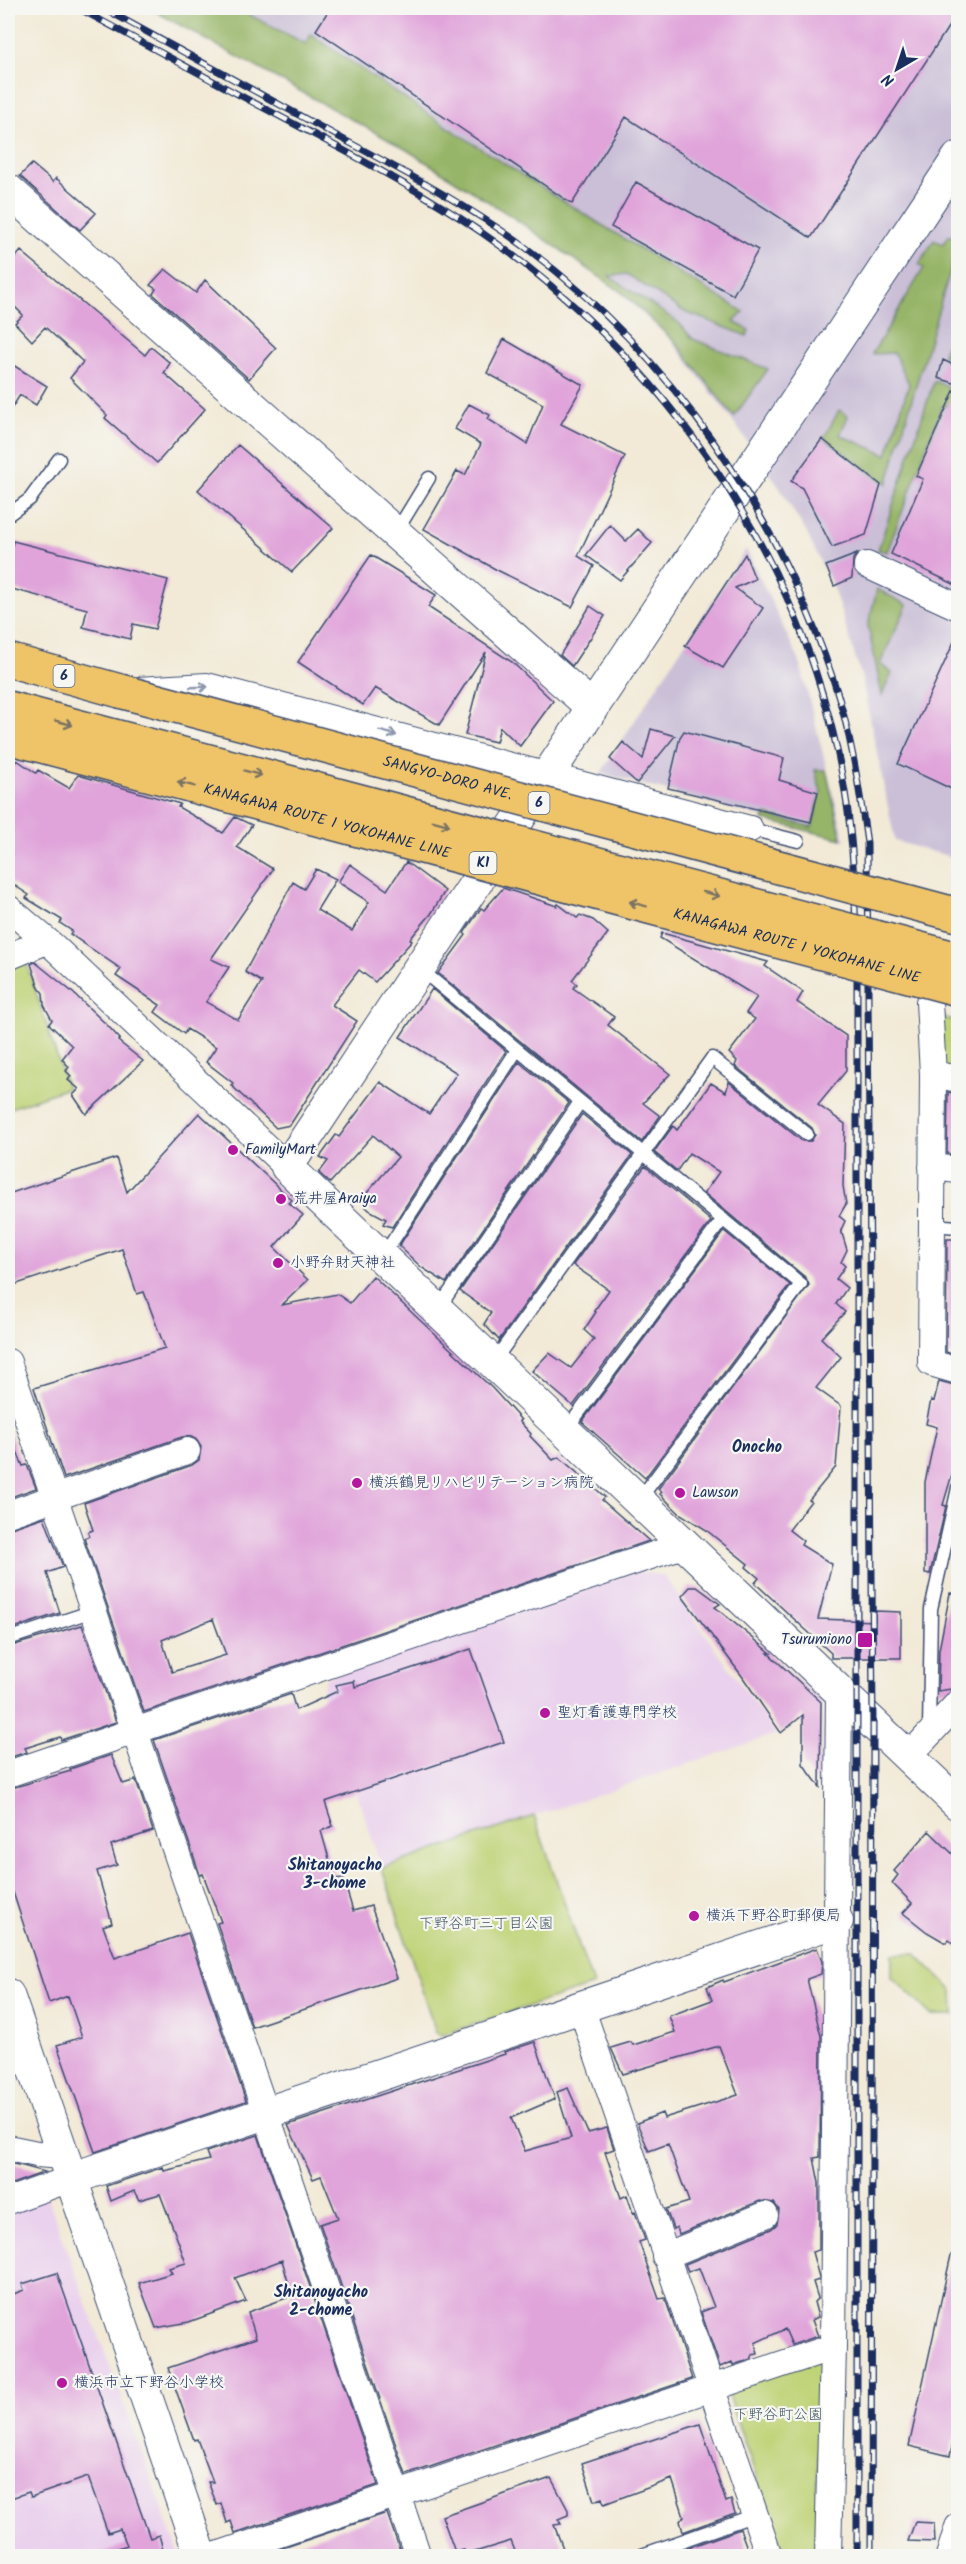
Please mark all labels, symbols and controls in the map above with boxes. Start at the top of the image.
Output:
north arrow [867,39,927,99]
text: N [877,67,900,92]
road number: 6 [54,665,74,687]
one-way arrow [189,681,209,692]
one-way arrow [54,718,73,729]
one-way arrow [378,728,397,739]
street label: SANGYO-DORO AVE. [380,750,515,807]
one-way arrow [243,767,262,779]
street label: KANAGAWA ROUTE 1 YOKOHANE LINE [201,777,454,866]
one-way arrow [176,778,195,790]
road number: 6 [528,792,550,814]
one-way arrow [431,817,450,829]
road number: K1 [470,852,496,874]
one-way arrow [701,888,720,900]
one-way arrow [629,898,648,909]
street label: KANAGAWA ROUTE 1 YOKOHANE LINE [670,902,924,991]
place label: FamilyMart [245,1138,316,1162]
marker: FamilyMart [226,1143,240,1157]
place label: 荒井屋Araiya [293,1187,377,1211]
marker: 荒井屋Araiya [274,1192,288,1206]
place label: 小野弁財天神社 [290,1251,395,1275]
marker: 小野弁財天神社 [271,1256,285,1270]
district label: Onocho [732,1435,782,1460]
place label: 横浜鶴見リハビリテーション病院 [369,1471,594,1495]
marker: 横浜鶴見リハビリテーション病院 [350,1476,364,1490]
place label: Lawson [692,1481,739,1505]
marker: Lawson [673,1486,687,1500]
place label: Tsurumiono [781,1628,852,1652]
marker: Tsurumiono [856,1631,874,1649]
place label: 聖灯看護専門学校 [557,1701,677,1725]
marker: 聖灯看護専門学校 [538,1706,552,1720]
district label: Shitanoyacho 3-chome [288,1853,382,1896]
place label: 横浜下野谷町郵便局 [706,1904,841,1928]
marker: 横浜下野谷町郵便局 [687,1909,701,1923]
park label: 下野谷町三丁目公園 [418,1912,554,1936]
district label: Shitanoyacho 2-chome [274,2280,368,2323]
place label: 横浜市立下野谷小学校 [74,2371,224,2395]
marker: 横浜市立下野谷小学校 [55,2376,69,2390]
park label: 下野谷町公園 [733,2403,823,2427]

